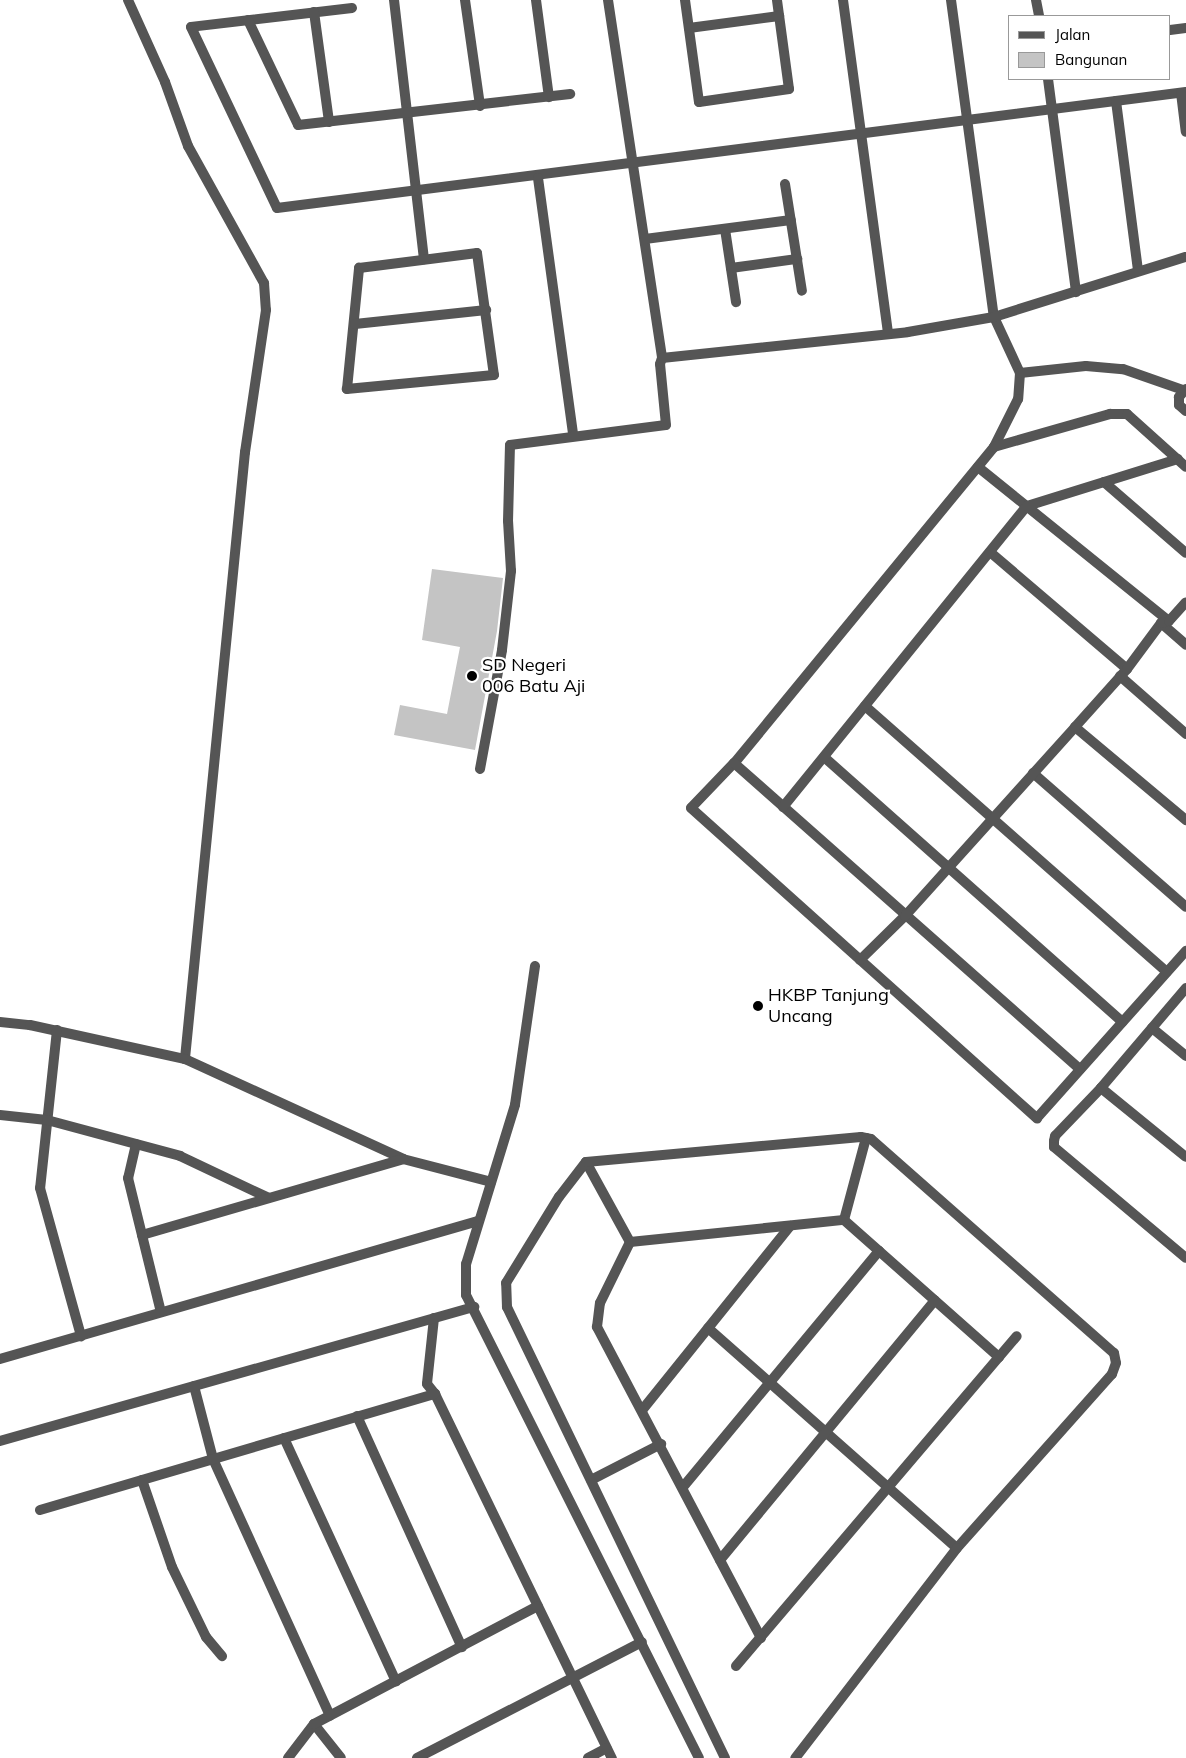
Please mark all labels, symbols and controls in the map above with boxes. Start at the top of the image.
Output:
legend [1008,15,1171,80]
text: Jalan [1055,25,1090,44]
text: Bangunan [1055,50,1127,69]
place label: SD Negeri 006 Batu Aji [482,655,585,698]
marker: SD Negeri 006 Batu Aji [466,670,478,682]
place label: HKBP Tanjung Uncang [768,985,889,1028]
marker: HKBP Tanjung Uncang [752,1000,764,1012]

